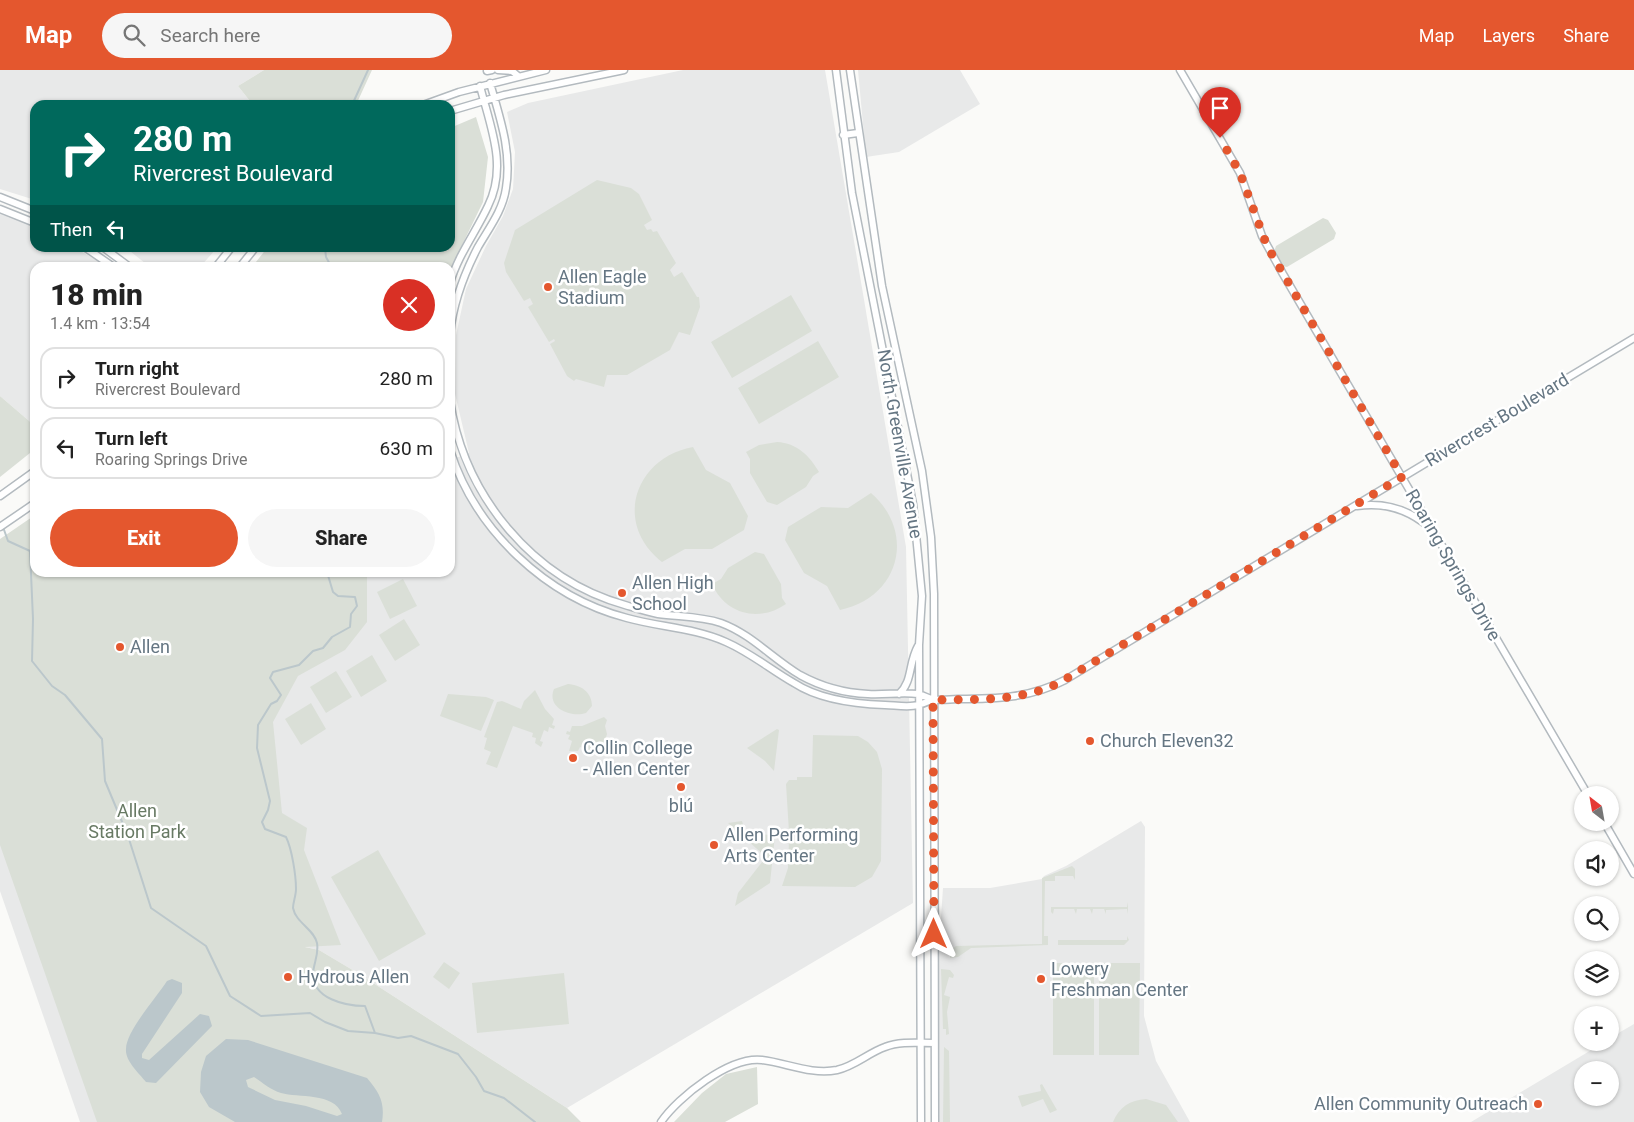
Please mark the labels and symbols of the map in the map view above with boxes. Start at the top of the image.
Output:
pin [1199,87,1241,138]
place label: Allen Eagle Stadium [558,266,647,308]
marker: Allen Eagle Stadium [542,281,554,293]
street label: North Greenville Avenue [873,348,927,540]
street label: Rivercrest Boulevard [1421,368,1572,471]
street label: Roaring Springs Drive [1401,485,1505,644]
place label: Allen High School [632,572,714,614]
marker: Allen High School [616,587,628,599]
place label: Allen [130,636,170,657]
marker: Allen [114,641,126,653]
place label: Church Eleven32 [1100,730,1234,751]
marker: Church Eleven32 [1084,735,1096,747]
place label: Collin College - Allen Center [583,737,692,779]
marker: Collin College - Allen Center [567,752,579,764]
marker: blú [675,781,687,793]
north arrow [1574,786,1619,831]
place label: blú [669,795,693,816]
park label: Allen Station Park [88,800,187,842]
place label: Allen Performing Arts Center [724,824,858,866]
marker: Allen Performing Arts Center [708,839,720,851]
position arrow [907,907,959,959]
place label: Lowery Freshman Center [1051,958,1188,1000]
place label: Hydrous Allen [298,966,409,987]
marker: Hydrous Allen [282,971,294,983]
marker: Lowery Freshman Center [1035,973,1047,985]
place label: Allen Community Outreach [1314,1093,1528,1114]
marker: Allen Community Outreach [1532,1098,1544,1110]

